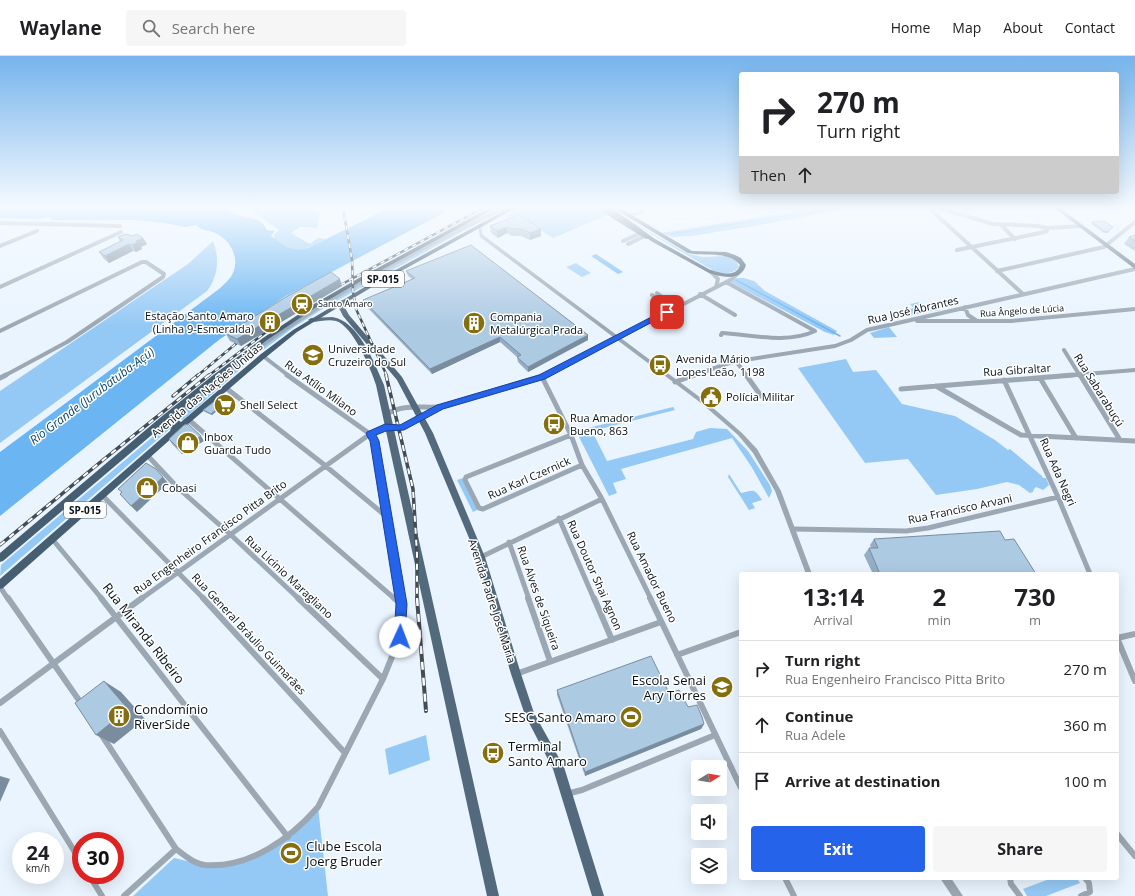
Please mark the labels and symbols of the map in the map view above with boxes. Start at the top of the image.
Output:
road number: SP-015 [362,271,404,287]
station icon: Santo Amaro [289,291,315,317]
street label: Rua José Abrantes [866,292,960,327]
pin [650,295,684,329]
place label: Santo Amaro [318,297,373,310]
street label: Rua Ângelo de Lúcia [979,301,1064,320]
place label: Estação Santo Amaro (Linha 9-Esmeralda) [145,308,254,336]
building icon: Estação Santo Amaro (Linha 9-Esmeralda) [257,309,283,335]
place label: Compania Metalúrgica Prada [490,309,583,337]
building icon: Compania Metalúrgica Prada [461,310,487,336]
street label: Avenida das Nações Unidas [148,339,265,441]
place label: Universidade Cruzeiro do Sul [328,341,406,369]
school or university icon: Universidade Cruzeiro do Sul [300,342,326,368]
water label: Rio Grande (Jurubatuba-Açú) [26,343,158,448]
street label: Rua Sabarabuçú [1071,350,1128,429]
place label: Avenida Mário Lopes Leão, 1198 [676,351,765,379]
bus stop icon: Avenida Mário Lopes Leão, 1198 [647,352,673,378]
street label: Rua Atílio Milano [282,356,361,419]
street label: Rua Gibraltar [983,360,1052,379]
public building icon: Polícia Militar [698,384,724,410]
place label: Polícia Militar [726,389,795,404]
supermarket icon: Shell Select [212,392,238,418]
place label: Shell Select [240,397,298,412]
place label: Rua Amador Bueno, 863 [570,410,634,438]
bus stop icon: Rua Amador Bueno, 863 [541,411,567,437]
place label: Inbox Guarda Tudo [204,429,272,457]
shop icon: Inbox Guarda Tudo [175,430,201,456]
street label: Rua Ada Negri [1037,435,1080,508]
street label: Rua Karl Czernick [485,453,573,502]
shop icon: Cobasi [134,475,160,501]
street label: Rua Engenheiro Francisco Pitta Brito [130,476,290,597]
place label: Cobasi [162,480,196,495]
street label: Rua Francisco Arvani [906,490,1013,527]
road number: SP-015 [64,502,106,518]
street label: Rua Doutor Shai Agnon [564,517,627,632]
street label: Rua Amador Bueno [624,529,681,625]
street label: Rua Licínio Maragliano [242,532,337,622]
street label: Avenida Padre José Maria [465,537,520,665]
street label: Rua Alves de Siqueira [515,544,564,652]
street label: Rua General Bráulio Guimarães [189,570,310,698]
street label: Rua Miranda Ribeiro [99,579,189,687]
position arrow [379,616,421,658]
place label: Escola Senai Ary Torres [632,671,706,704]
school or university icon: Escola Senai Ary Torres [709,674,735,700]
place label: Condomínio RiverSide [134,700,208,733]
building icon: Condomínio RiverSide [106,703,132,729]
sports icon: SESC Santo Amaro [618,704,644,730]
place label: SESC Santo Amaro [504,708,616,726]
place label: Terminal Santo Amaro [508,737,587,770]
bus stop icon: Terminal Santo Amaro [480,740,506,766]
north arrow [691,760,727,796]
speed limit sign: 30 [72,832,124,884]
place label: Clube Escola Joerg Bruder [304,837,383,870]
sports icon: Clube Escola Joerg Bruder [278,840,304,866]

